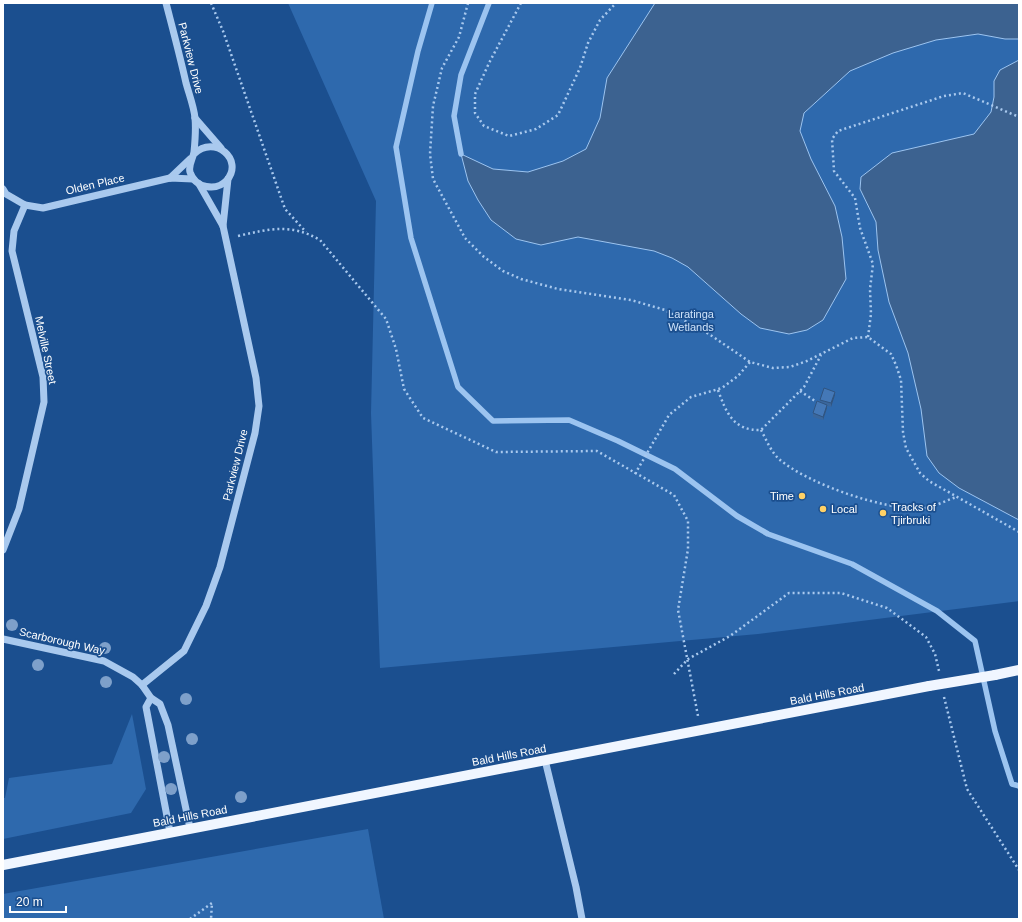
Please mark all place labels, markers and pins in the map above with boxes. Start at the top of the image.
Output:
place label: Time [770,490,794,502]
marker: Time [797,491,807,501]
place label: Tracks of Tjirbruki [891,501,937,526]
place label: Local [831,503,857,515]
marker: Local [818,504,828,514]
marker: Tracks of Tjirbruki [878,508,888,518]

